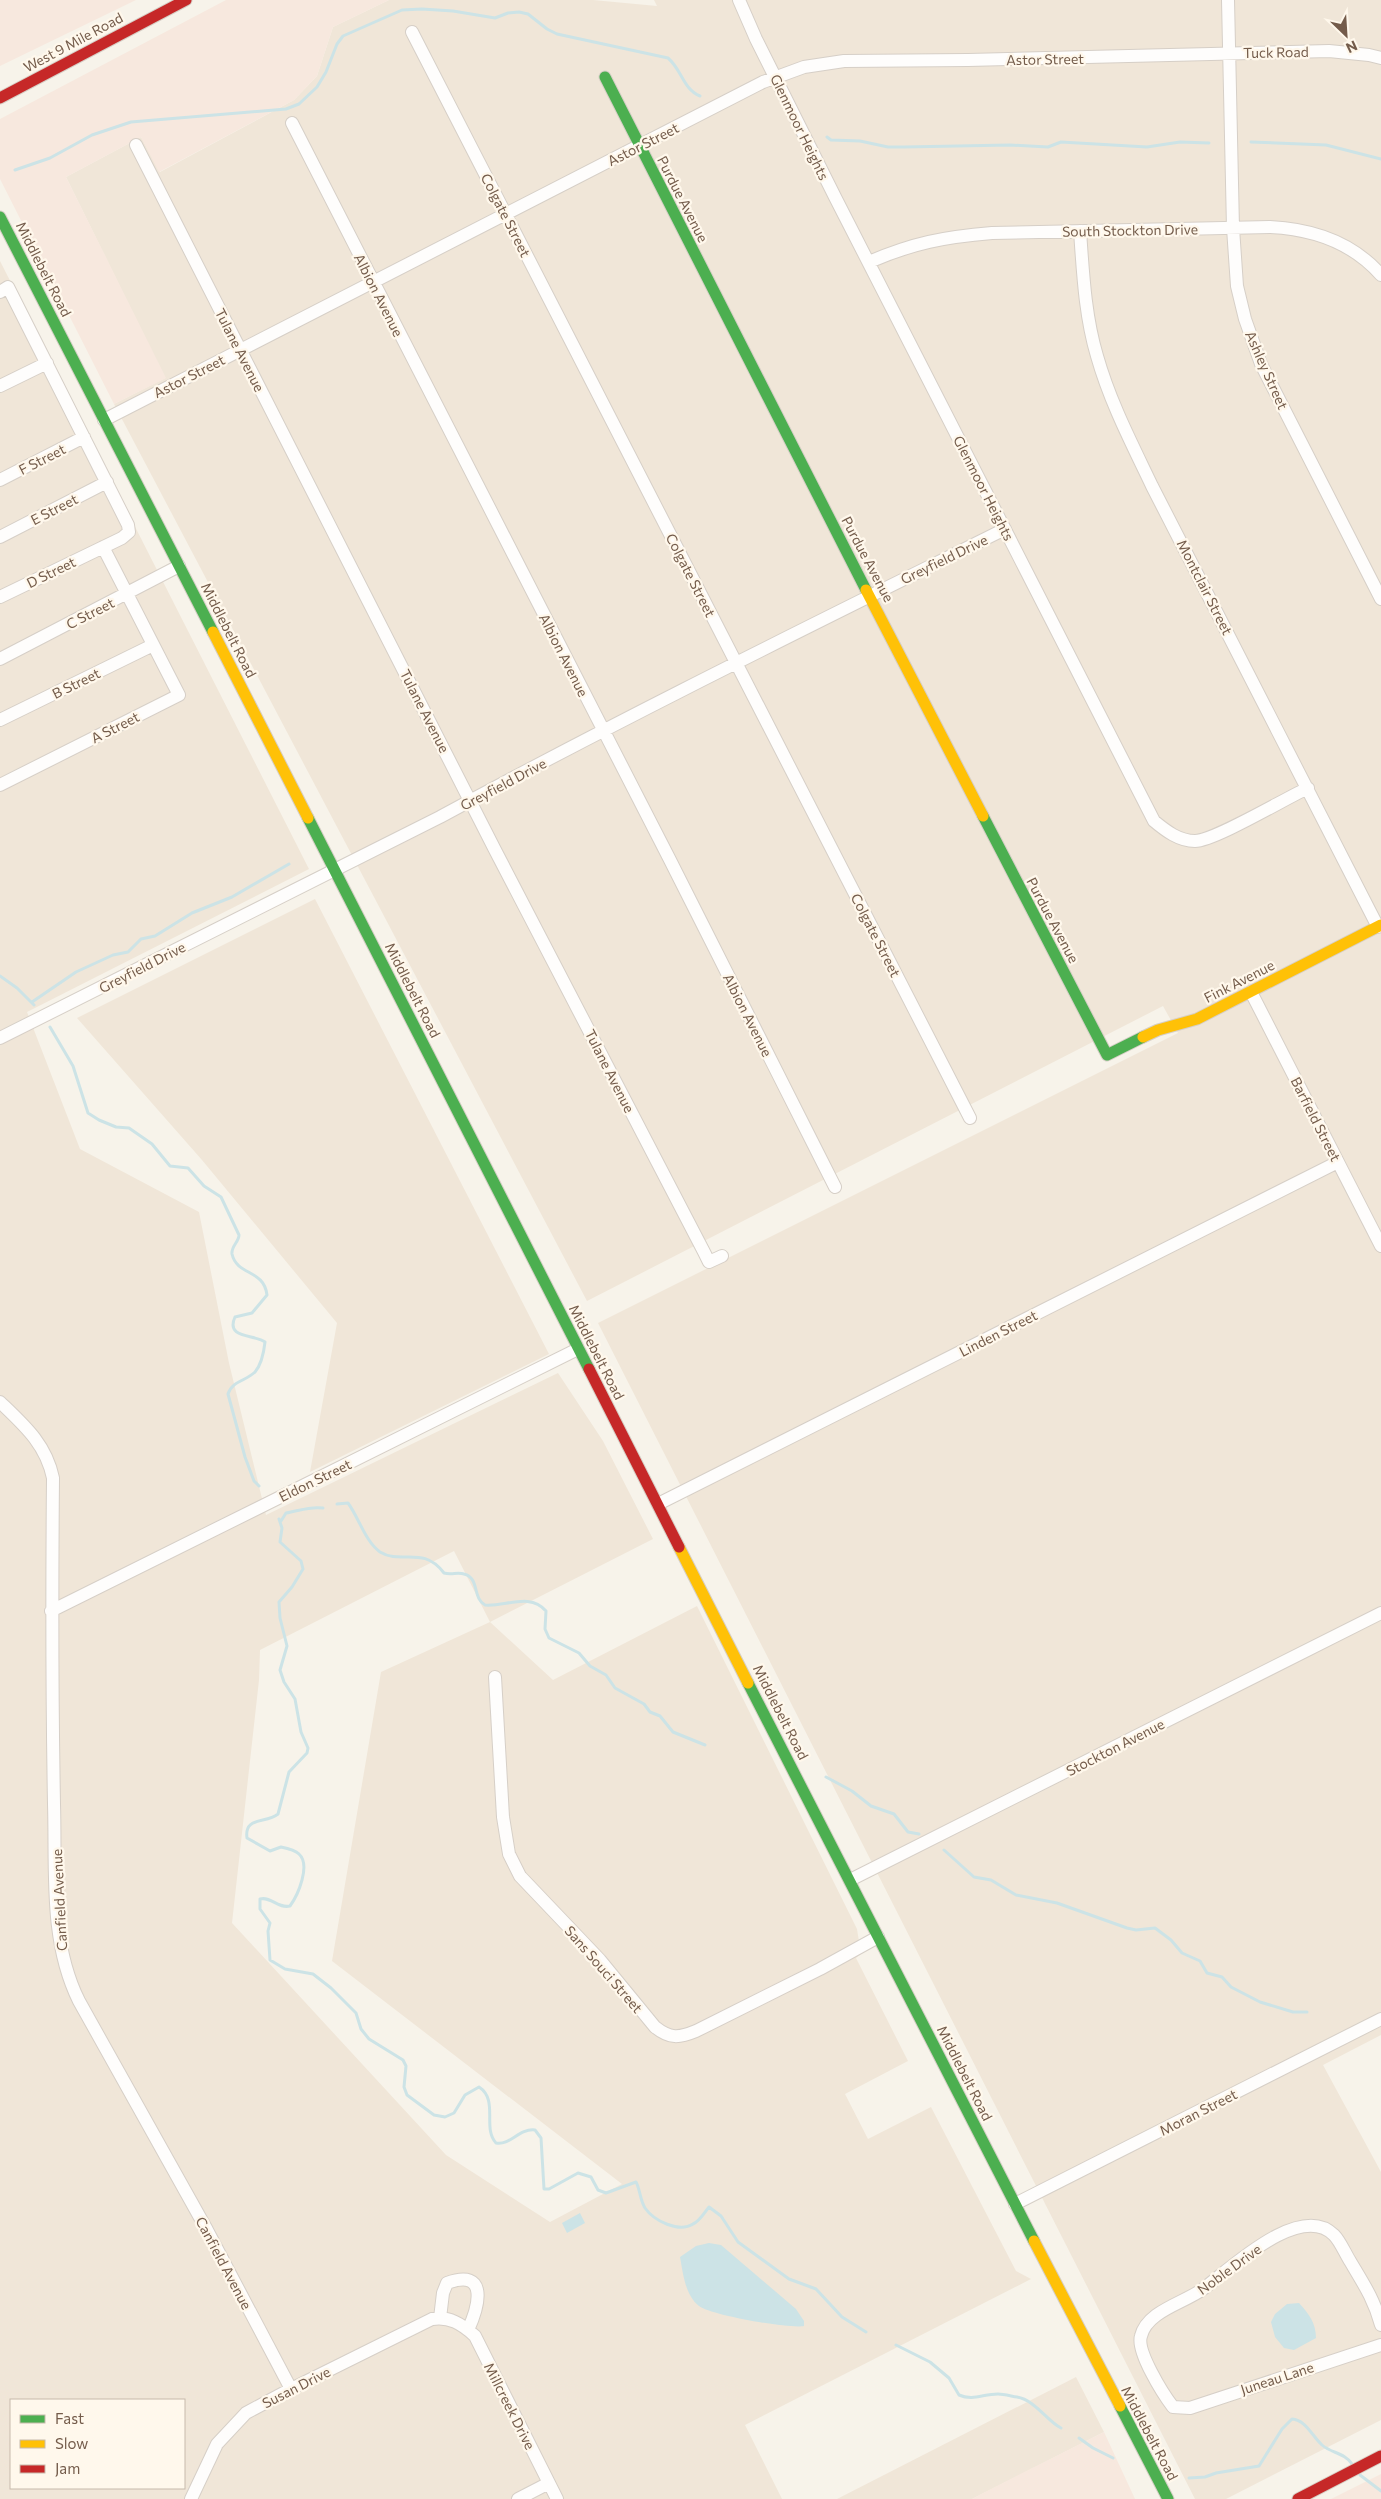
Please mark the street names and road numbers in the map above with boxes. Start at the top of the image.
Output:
street label: West 9 Mile Road [20,9,126,75]
street label: Tuck Road [1243,43,1309,61]
street label: Astor Street [1006,50,1084,68]
street label: Glenmoor Heights [767,71,833,183]
street label: Astor Street [604,119,682,169]
street label: Purdue Avenue [654,153,712,245]
street label: Colgate Street [478,170,534,260]
street label: Middlebelt Road [13,219,75,319]
street label: South Stockton Drive [1062,220,1198,240]
street label: Albion Avenue [351,251,407,339]
street label: Tulane Avenue [212,305,268,395]
street label: Ashley Street [1242,328,1292,412]
street label: Astor Street [150,351,228,401]
street label: Glenmoor Heights [950,433,1018,543]
street label: F Street [16,440,68,478]
street label: E Street [28,490,81,528]
street label: Purdue Avenue [838,513,898,605]
street label: Colgate Street [663,530,719,620]
street label: Greyfield Drive [898,531,990,587]
street label: Montclair Street [1174,537,1236,638]
street label: D Street [24,553,79,591]
street label: Middlebelt Road [198,580,260,680]
street label: C Street [63,594,117,632]
street label: Albion Avenue [536,611,592,699]
street label: B Street [49,664,103,702]
street label: Tulane Avenue [397,666,453,756]
street label: A Street [88,708,142,746]
street label: Greyfield Drive [457,754,549,814]
street label: Purdue Avenue [1023,874,1083,966]
street label: Colgate Street [848,890,904,980]
street label: Greyfield Drive [96,938,188,996]
street label: Middlebelt Road [382,940,444,1040]
street label: Fink Avenue [1201,956,1277,1006]
street label: Albion Avenue [720,971,776,1059]
street label: Tulane Avenue [582,1026,638,1116]
street label: Barfield Street [1287,1074,1345,1164]
street label: Middlebelt Road [566,1302,628,1402]
street label: Linden Street [956,1306,1040,1360]
street label: Eldon Street [276,1455,354,1505]
street label: Middlebelt Road [750,1662,812,1762]
street label: Stockton Avenue [1063,1715,1167,1779]
street label: Canfield Avenue [48,1848,70,1952]
street label: Sans Souci Street [562,1922,647,2016]
street label: Middlebelt Road [934,2023,996,2123]
street label: Moran Street [1156,2085,1240,2139]
street label: Canfield Avenue [192,2214,256,2312]
street label: Noble Drive [1194,2240,1264,2298]
street label: Juneau Lane [1238,2358,1316,2398]
street label: Millcreek Drive [481,2360,539,2452]
street label: Susan Drive [259,2363,333,2411]
street label: Middlebelt Road [1118,2383,1182,2483]

